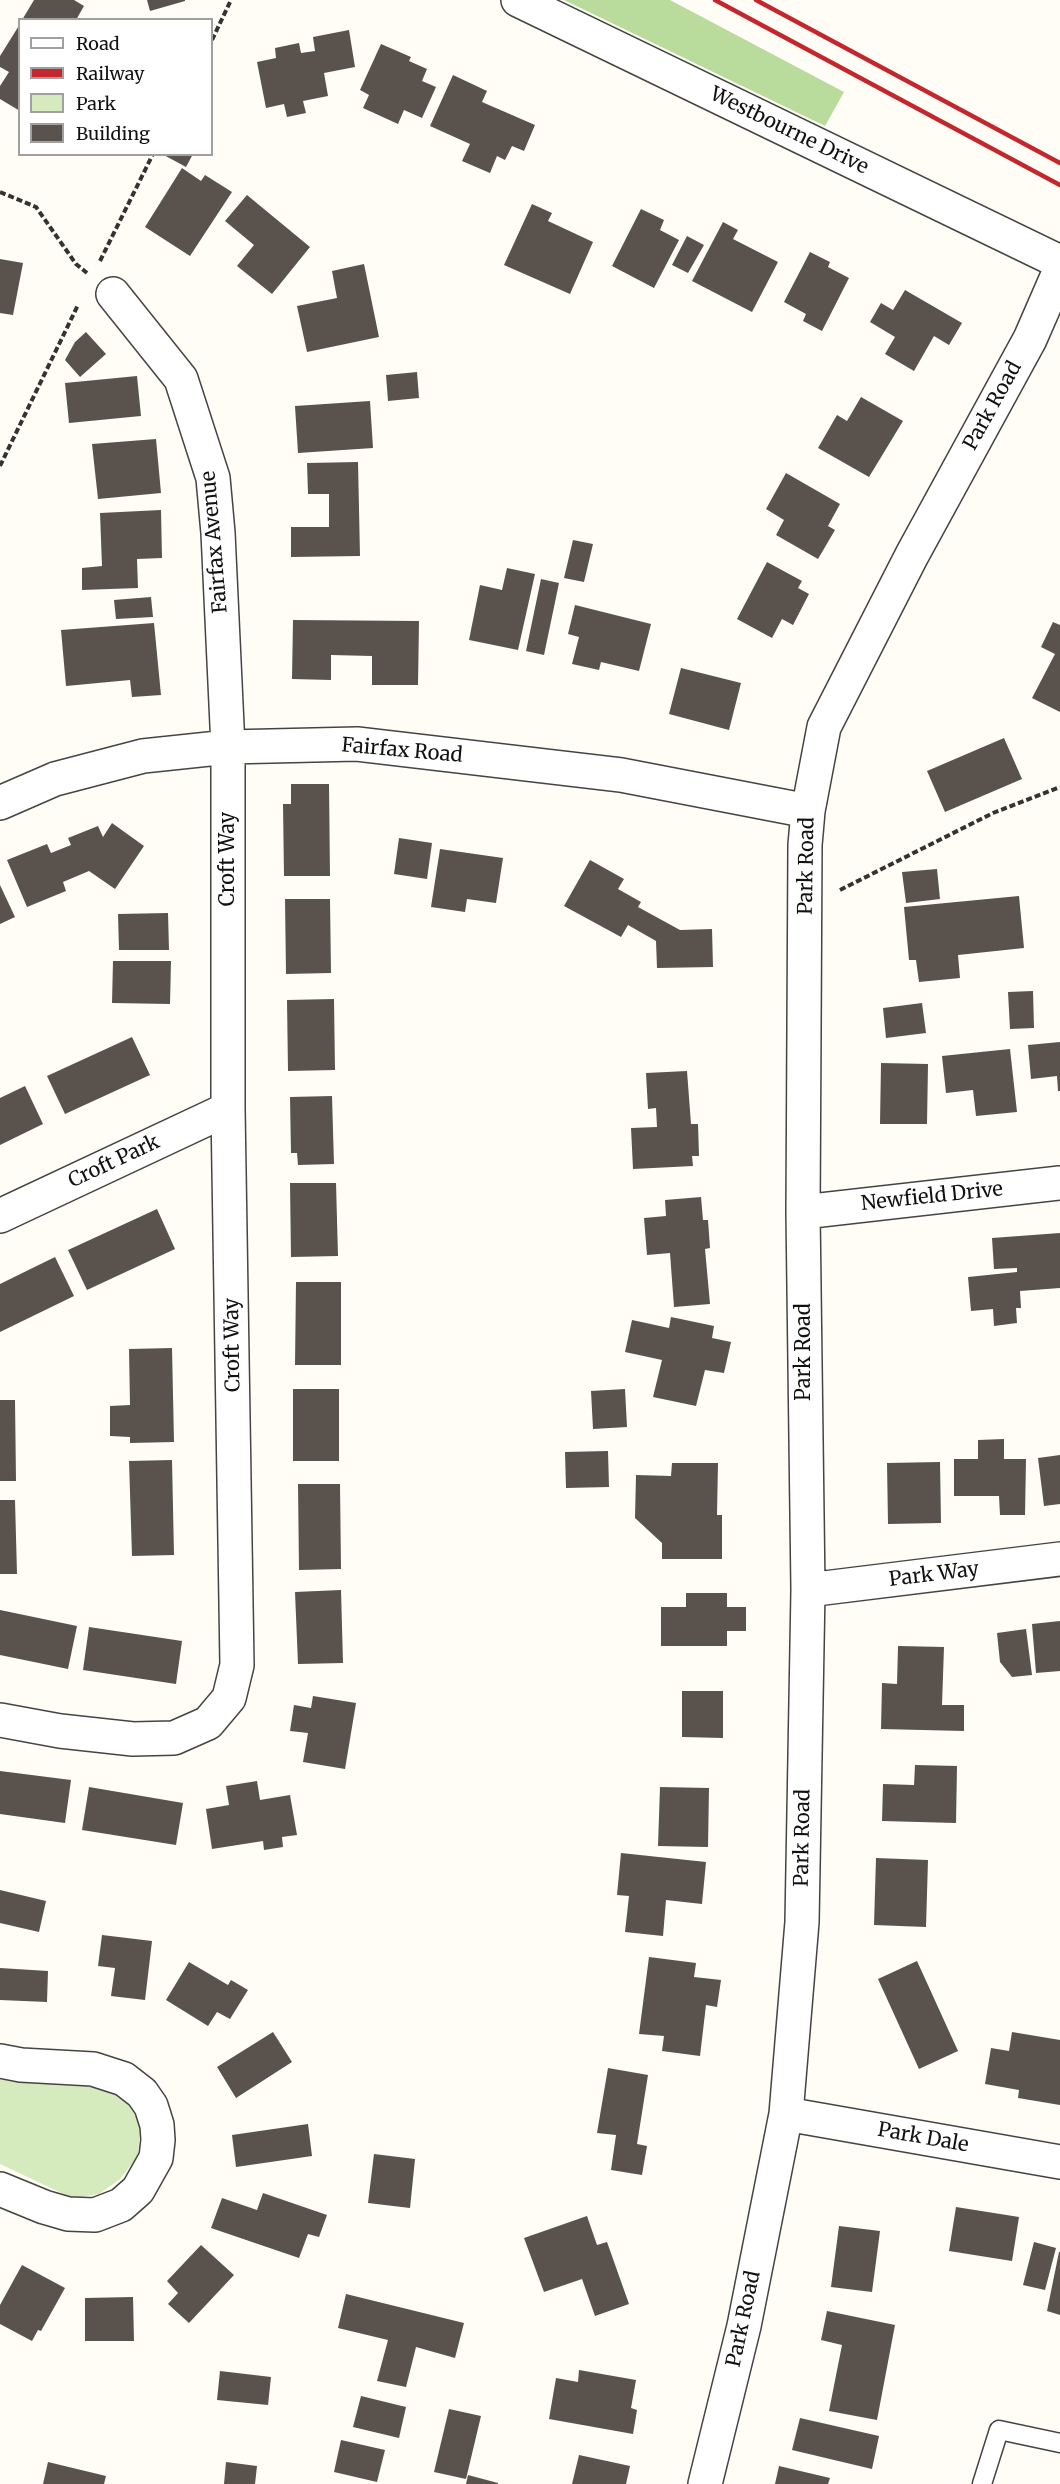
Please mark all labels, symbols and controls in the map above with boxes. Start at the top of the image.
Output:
legend [18,18,213,156]
text: Road [76,32,120,55]
text: Railway [76,62,144,85]
street label: Westbourne Drive [706,82,872,180]
text: Park [76,92,116,115]
text: Building [76,122,150,145]
street label: Park Road [959,357,1027,455]
street label: Fairfax Avenue [197,470,233,614]
street label: Fairfax Road [341,734,463,768]
street label: Croft Way [216,812,240,906]
street label: Park Road [794,817,820,915]
street label: Croft Park [65,1131,163,1193]
street label: Newfield Drive [860,1178,1004,1216]
street label: Croft Way [220,1298,246,1392]
street label: Park Road [792,1303,816,1401]
street label: Park Way [888,1558,980,1592]
street label: Park Road [790,1789,816,1887]
street label: Park Dale [876,2118,970,2158]
street label: Park Road [722,2269,766,2369]

